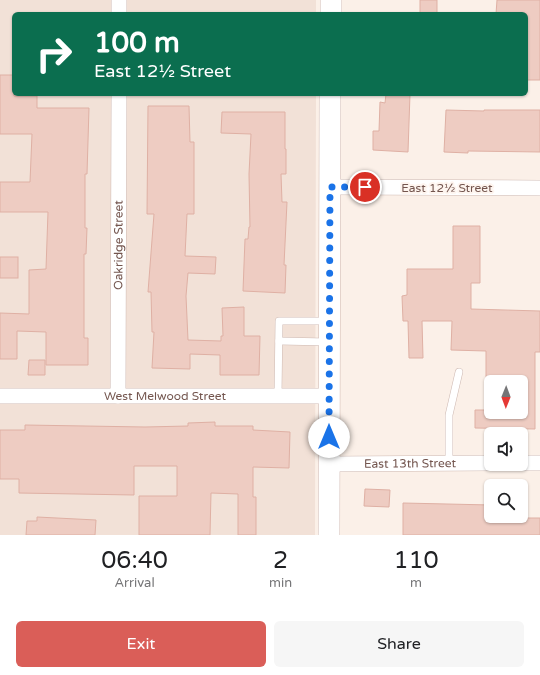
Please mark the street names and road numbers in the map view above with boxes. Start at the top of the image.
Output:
street label: East 12½ Street [401,181,493,195]
street label: Oakridge Street [111,200,126,290]
street label: West Melwood Street [104,389,226,403]
street label: East 13th Street [364,456,457,471]

